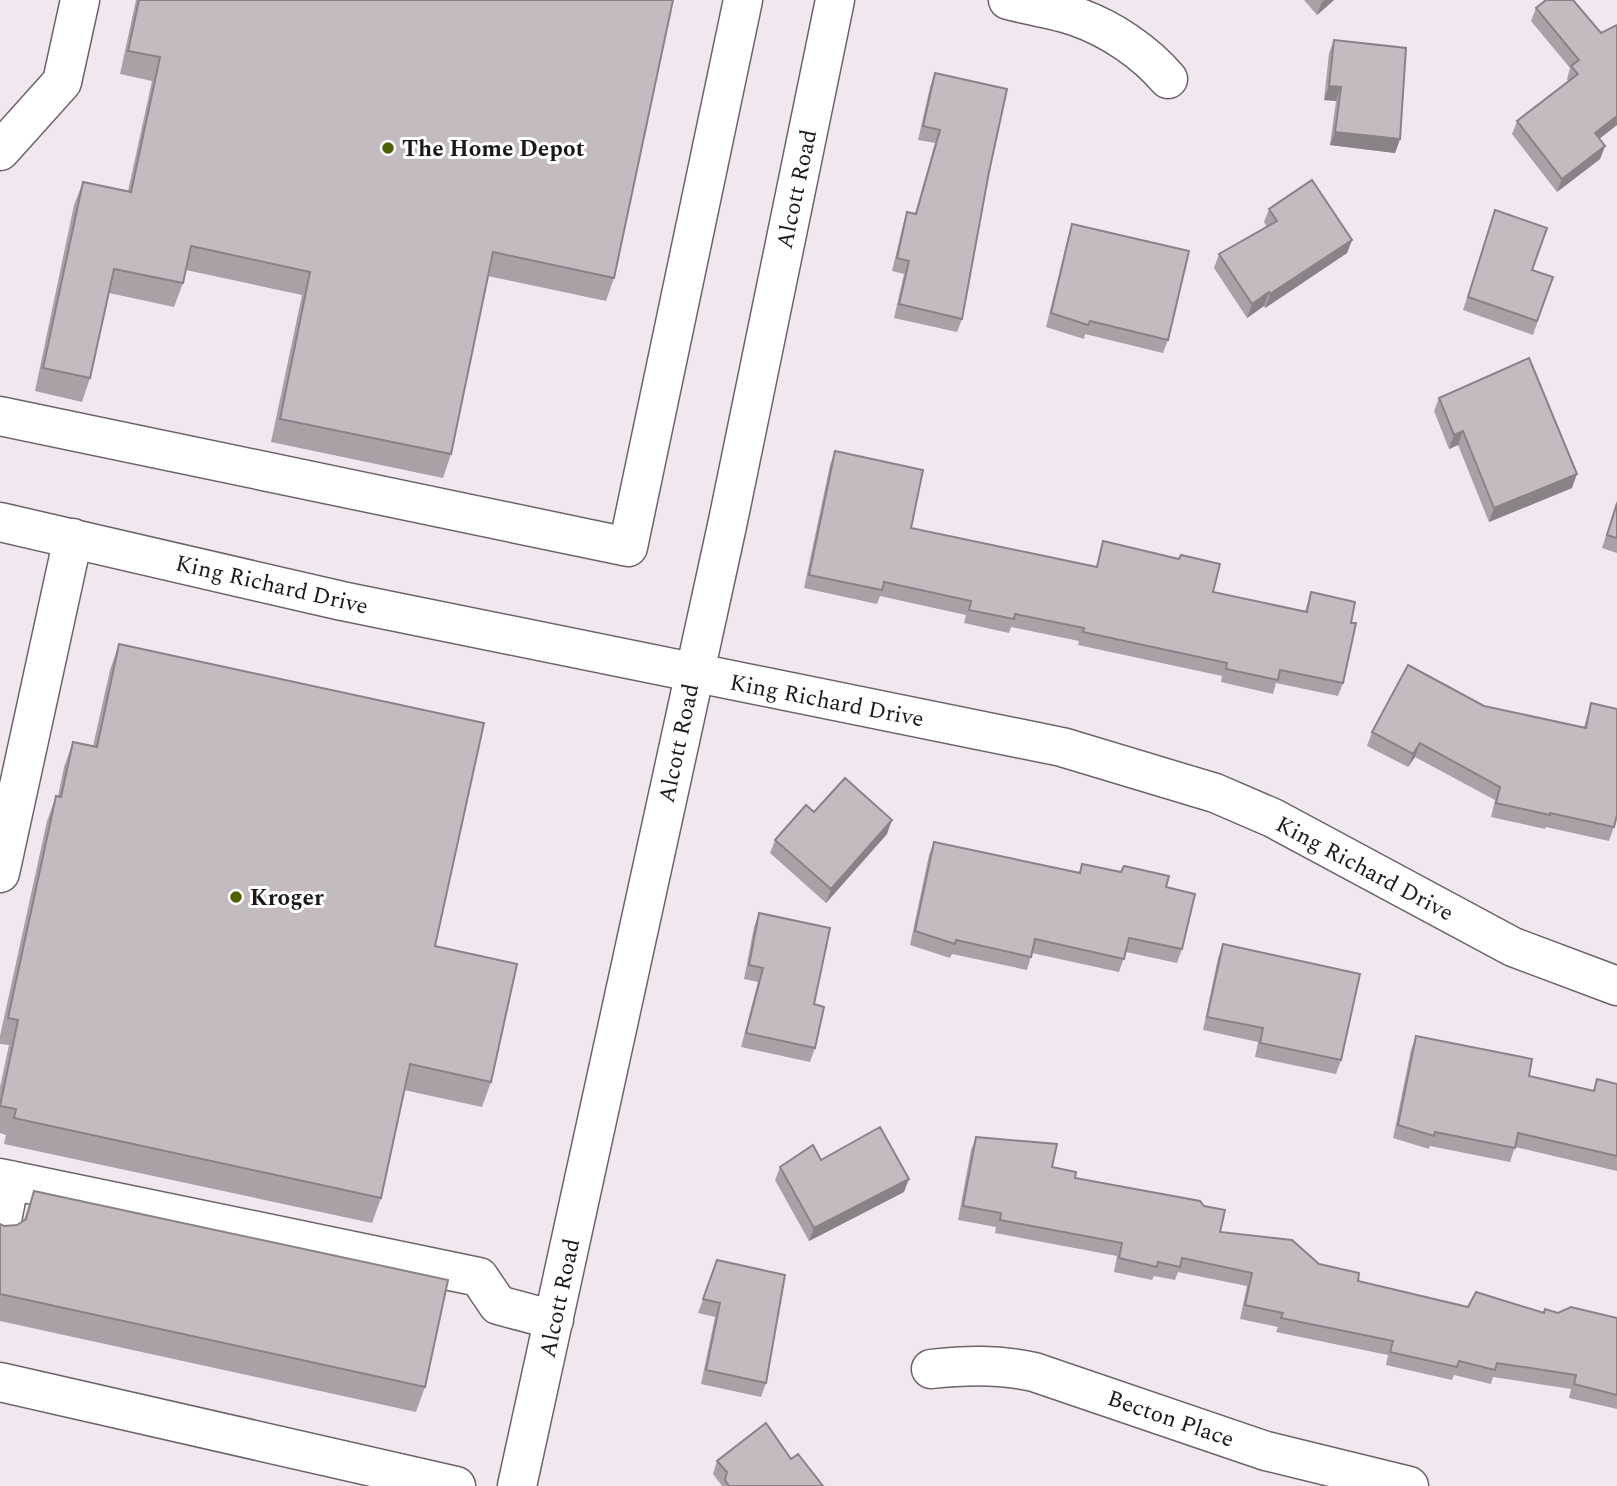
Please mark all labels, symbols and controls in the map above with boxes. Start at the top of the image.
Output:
street label: Alcott Road [768,126,827,252]
place label: The Home Depot [402,132,585,167]
marker: The Home Depot [380,140,396,156]
street label: King Richard Drive [172,546,372,625]
street label: King Richard Drive [727,665,927,737]
street label: Alcott Road [650,680,709,806]
street label: King Richard Drive [1269,808,1460,931]
place label: Kroger [250,881,324,916]
marker: Kroger [228,889,244,905]
street label: Alcott Road [531,1235,590,1361]
street label: Becton Place [1102,1381,1239,1457]

